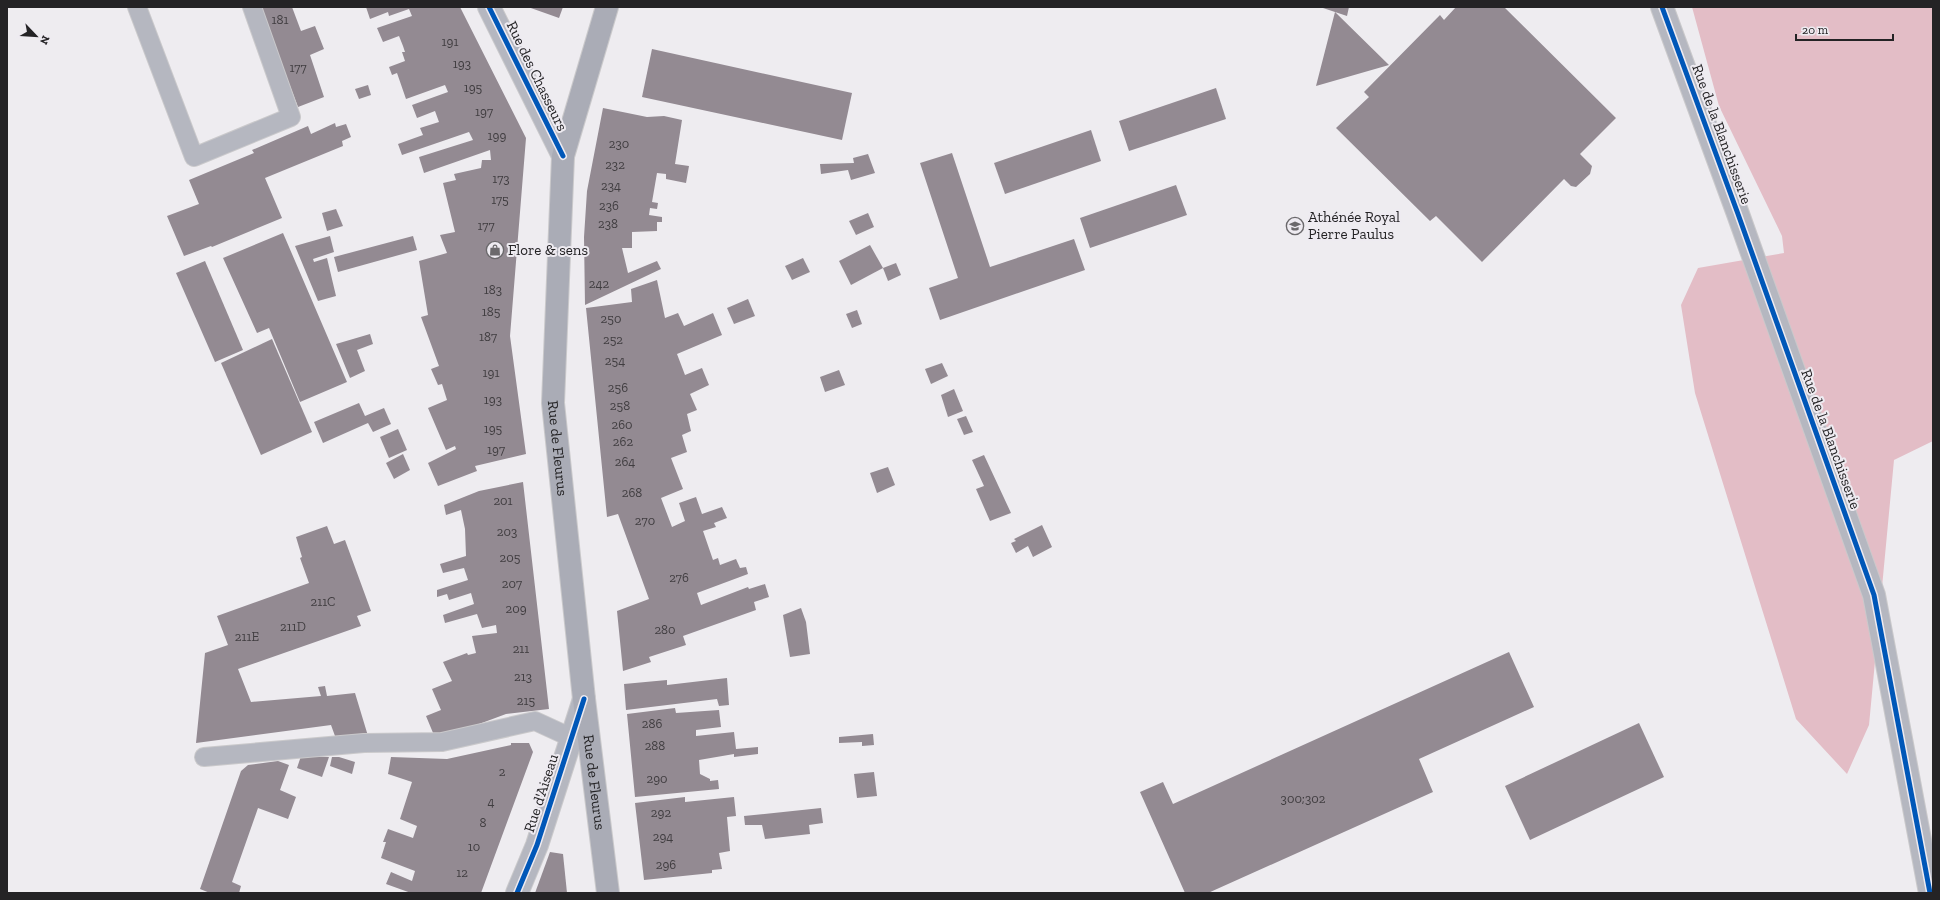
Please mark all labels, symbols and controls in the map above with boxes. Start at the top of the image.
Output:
house number: 181 [271,12,289,27]
north arrow [16,16,56,56]
scale bar [1796,16,1893,42]
street label: Rue des Chasseurs [503,18,571,134]
text: 20 m [1802,23,1829,37]
text: N [37,33,52,47]
house number: 191 [442,34,458,49]
house number: 193 [453,56,471,71]
house number: 177 [289,60,307,75]
street label: Rue de la Blanchisserie [1688,62,1756,206]
house number: 195 [464,80,483,95]
house number: 197 [475,104,493,119]
house number: 199 [488,128,507,143]
house number: 230 [609,136,629,151]
house number: 232 [605,157,625,172]
house number: 173 [492,171,510,186]
house number: 234 [601,178,621,193]
house number: 175 [491,192,509,207]
house number: 236 [599,198,619,213]
place label: Athénée Royal Pierre Paulus [1308,208,1400,243]
house number: 238 [598,216,618,231]
school or university icon: Athénée Royal Pierre Paulus [1285,216,1305,236]
house number: 177 [477,218,495,233]
shop icon: Flore & sens [485,240,505,260]
place label: Flore & sens [508,241,588,259]
house number: 242 [589,276,609,291]
house number: 183 [484,282,502,297]
house number: 185 [482,304,501,319]
house number: 250 [601,311,621,326]
house number: 187 [479,329,497,344]
house number: 252 [603,332,623,347]
house number: 254 [605,353,625,368]
house number: 191 [483,365,499,380]
street label: Rue de la Blanchisserie [1797,367,1865,511]
house number: 256 [608,380,628,395]
house number: 193 [484,392,502,407]
house number: 258 [610,398,630,413]
street label: Rue de Fleurus [544,399,572,497]
house number: 260 [611,417,633,432]
house number: 195 [484,421,503,436]
house number: 262 [613,434,633,449]
house number: 197 [487,442,505,457]
house number: 264 [615,454,635,469]
house number: 268 [622,485,642,500]
house number: 201 [493,493,513,508]
house number: 270 [635,513,655,528]
house number: 203 [497,524,517,539]
house number: 205 [500,550,521,565]
house number: 276 [669,570,689,585]
house number: 207 [502,576,522,591]
house number: 211C [311,594,335,609]
house number: 209 [505,601,527,616]
house number: 211D [280,619,306,634]
house number: 280 [654,622,676,637]
house number: 211E [235,629,260,644]
house number: 211 [513,641,529,656]
house number: 213 [514,669,532,684]
house number: 215 [517,693,536,708]
house number: 286 [642,716,662,731]
street label: Rue de Fleurus [579,733,609,831]
house number: 288 [645,738,665,753]
street label: Rue d'Aiseau [520,751,562,834]
house number: 2 [499,764,506,779]
house number: 290 [646,771,668,786]
house number: 300;302 [1281,791,1326,806]
house number: 4 [487,794,495,809]
house number: 292 [651,805,671,820]
house number: 8 [480,815,487,830]
house number: 294 [653,829,673,844]
house number: 10 [468,839,480,854]
house number: 296 [656,857,676,872]
house number: 12 [456,865,468,880]

